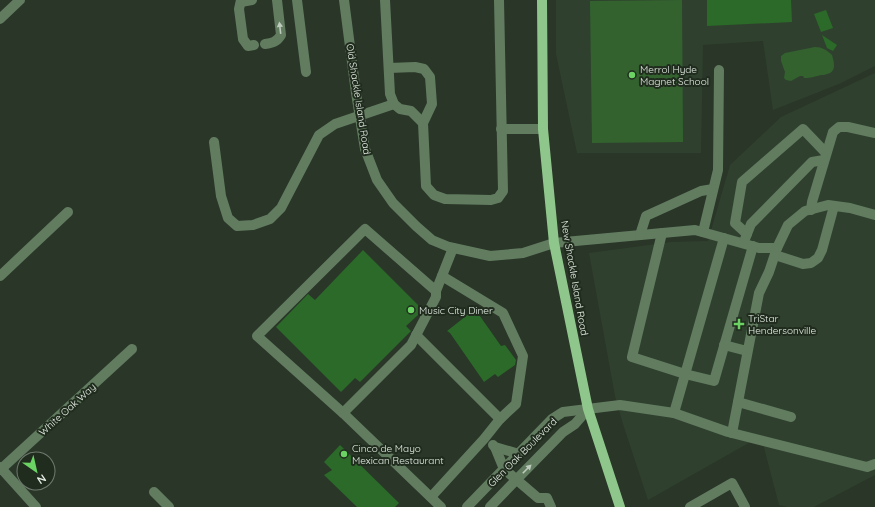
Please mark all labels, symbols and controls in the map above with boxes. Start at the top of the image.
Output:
one-way arrow [277,21,283,34]
street label: Old Shackle Island Road [343,43,374,155]
place label: Merrol Hyde Magnet School [640,63,709,88]
marker: Merrol Hyde Magnet School [627,70,637,80]
street label: New Shackle Island Road [558,220,591,337]
place label: Music City Diner [419,304,493,317]
marker: Music City Diner [406,305,416,315]
place label: TriStar Hendersonville [748,312,817,337]
marker: TriStar Hendersonville [733,318,745,330]
street label: White Oak Way [36,380,99,438]
street label: Glen Oak Boulevard [485,415,560,490]
place label: Cinco de Mayo Mexican Restaurant [352,442,444,467]
marker: Cinco de Mayo Mexican Restaurant [339,449,349,459]
north arrow [16,451,56,491]
one-way arrow [522,464,532,474]
text: N [34,471,49,487]

